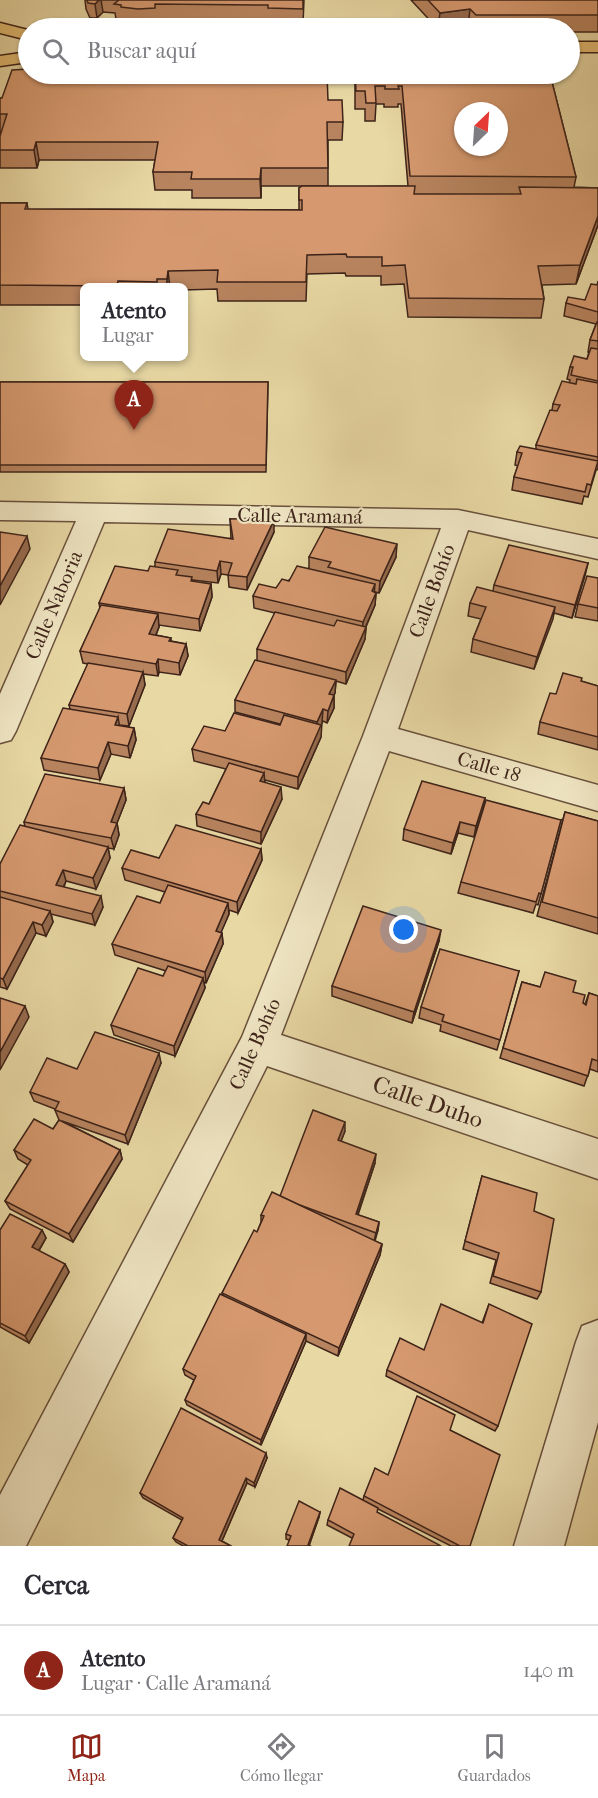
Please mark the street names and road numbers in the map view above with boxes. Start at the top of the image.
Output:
street label: Calle Aramaná [237,503,364,529]
street label: Calle Bohío [404,541,460,641]
street label: Calle Naboria [21,546,88,663]
street label: Calle 18 [455,747,523,787]
street label: Calle Bohío [225,995,285,1093]
street label: Calle Duho [369,1070,487,1134]

